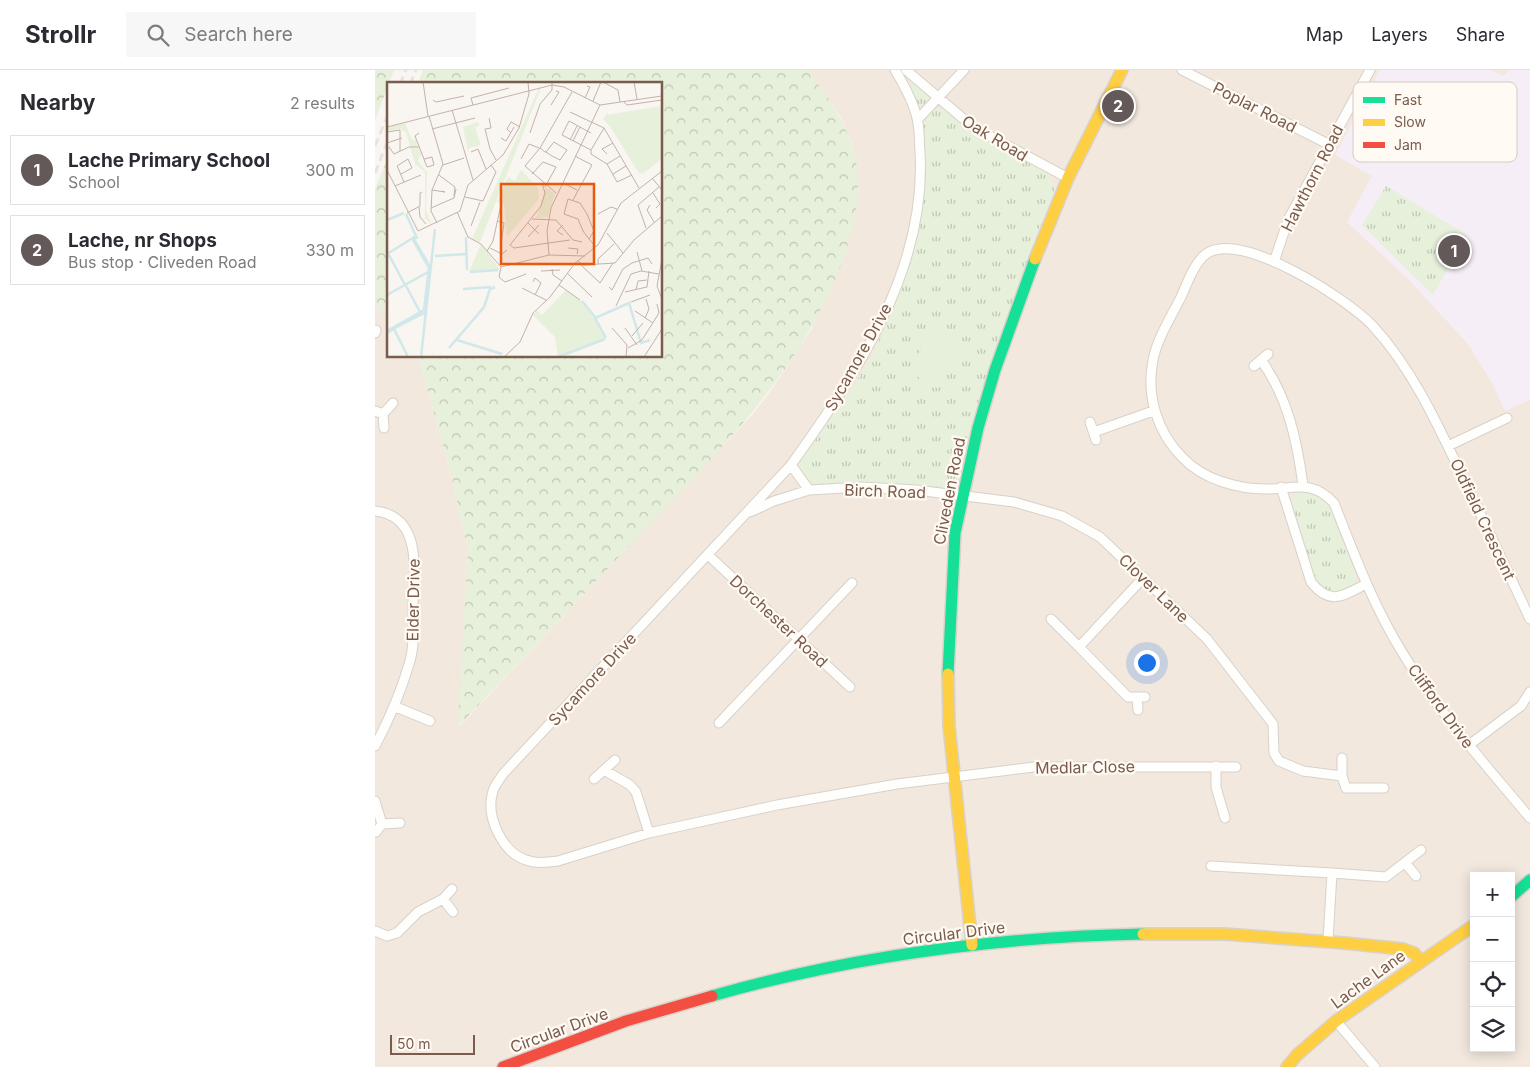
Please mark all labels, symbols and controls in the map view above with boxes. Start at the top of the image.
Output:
search box [126,12,476,57]
text: Strollr [25,20,96,49]
icon: search [144,21,172,49]
text: Search here [184,23,293,46]
text: Map [1306,24,1343,45]
text: Layers [1371,24,1428,45]
text: Share [1456,24,1505,45]
street label: Poplar Road [1210,77,1300,137]
inset map [387,82,663,358]
legend [1353,82,1517,162]
pin: 2 [1102,87,1134,125]
text: Nearby [20,90,95,115]
text: Fast [1394,91,1422,108]
text: 2 results [290,93,355,113]
street label: Oak Road [959,111,1031,165]
text: Slow [1394,113,1426,130]
street label: Hawthorn Road [1277,121,1347,235]
text: Jam [1394,136,1422,153]
text: Lache Primary School [68,149,270,172]
text: 1 [34,160,40,180]
text: 300 m [305,160,354,180]
text: School [68,172,120,192]
text: Lache, nr Shops [68,229,217,252]
pin: 1 [1438,232,1470,270]
text: 2 [32,240,42,260]
text: 330 m [306,240,354,260]
text: Bus stop · Cliveden Road [68,252,257,272]
street label: Sycamore Drive [820,300,896,414]
street label: Cliveden Road [929,436,969,546]
street label: Oldfield Crescent [1446,455,1520,583]
street label: Birch Road [844,480,926,502]
street label: Clover Lane [1115,549,1193,627]
street label: Elder Drive [402,558,424,642]
street label: Dorchester Road [726,570,832,672]
street label: Sycamore Drive [544,628,640,730]
your location [1134,650,1160,676]
street label: Clifford Drive [1404,660,1478,752]
street label: Medlar Close [1035,756,1135,778]
map controls [1470,872,1515,1052]
button: + [1470,872,1515,917]
street label: Circular Drive [902,917,1006,949]
button: − [1470,917,1515,962]
street label: Lache Lane [1327,945,1409,1013]
button: locate [1470,962,1515,1007]
street label: Circular Drive [507,1003,611,1057]
button: layers [1470,1007,1515,1052]
scale bar [390,1032,475,1055]
text: 50 m [397,1035,431,1052]

